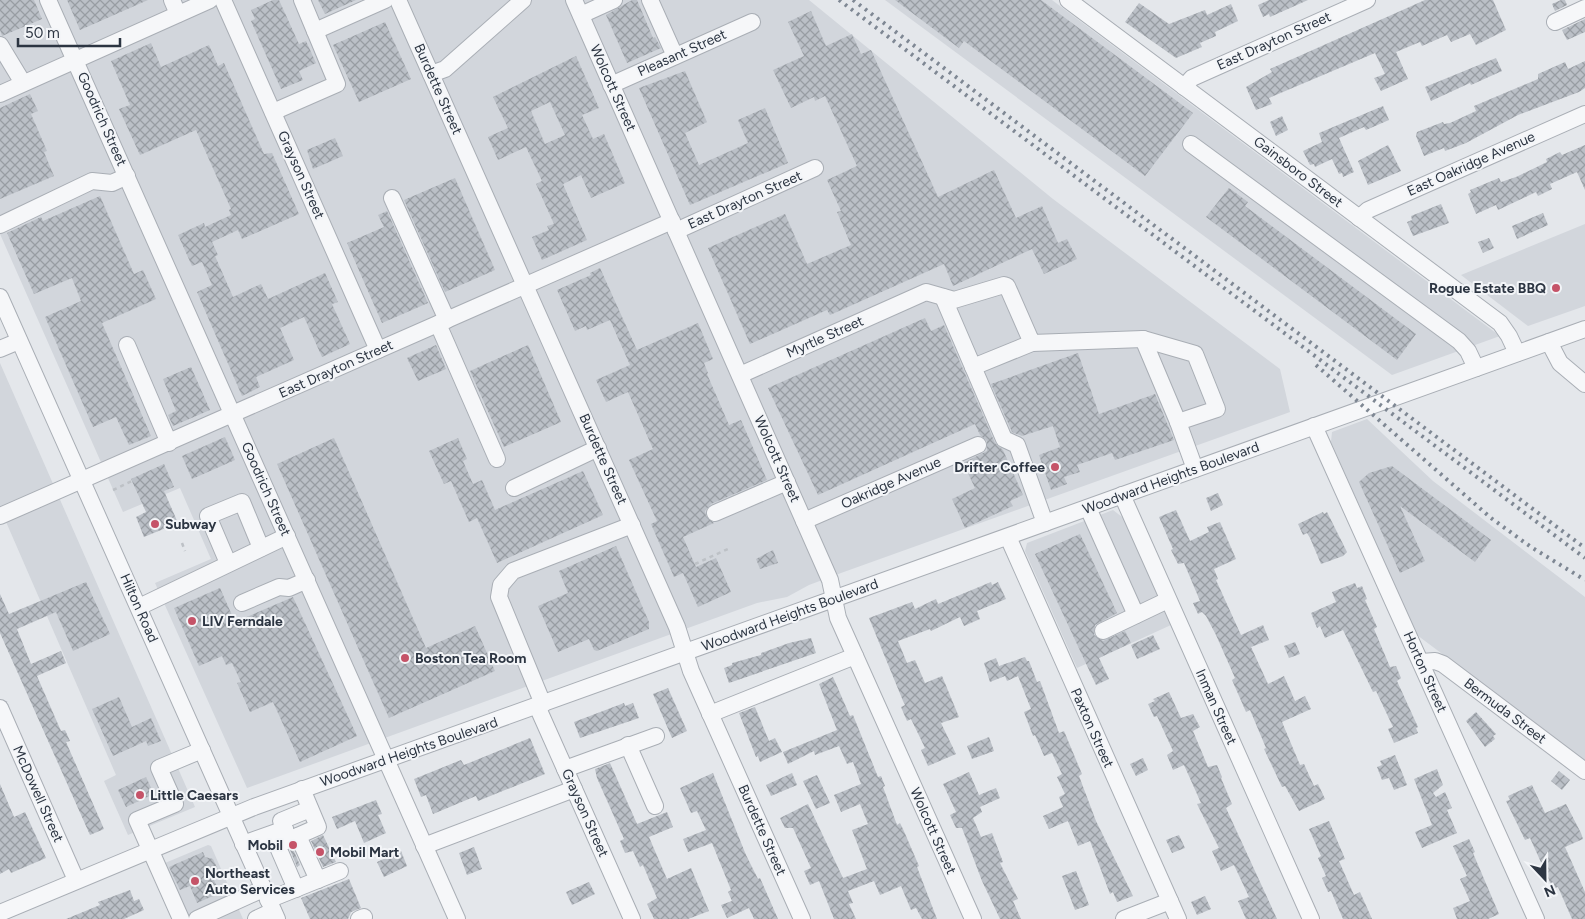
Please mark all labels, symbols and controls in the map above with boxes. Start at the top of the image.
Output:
street label: East Drayton Street [1214,8,1334,74]
scale bar [18,15,120,47]
text: 50 m [25,24,60,42]
street label: Pleasant Street [635,26,729,80]
street label: Burdette Street [410,41,466,137]
street label: Wolcott Street [586,42,640,134]
street label: Goodrich Street [74,69,130,169]
street label: Grayson Street [274,128,328,222]
street label: East Oakridge Avenue [1404,128,1538,200]
street label: Gainsboro Street [1250,133,1346,211]
street label: East Drayton Street [685,167,805,233]
place label: Rogue Estate BBQ [1429,280,1546,297]
marker: Rogue Estate BBQ [1550,282,1562,294]
street label: Myrtle Street [784,312,866,362]
street label: East Drayton Street [276,336,396,402]
street label: Burdette Street [575,411,631,507]
street label: Wolcott Street [750,413,804,505]
street label: Woodward Heights Boulevard [1080,438,1262,518]
street label: Goodrich Street [238,439,294,539]
street label: Oakridge Avenue [838,453,944,513]
place label: Drifter Coffee [954,459,1045,476]
marker: Drifter Coffee [1049,461,1061,473]
place label: Subway [165,516,217,533]
marker: Subway [149,518,161,530]
street label: Hilton Road [116,571,162,645]
street label: Woodward Heights Boulevard [699,575,881,655]
place label: LIV Ferndale [202,613,283,630]
marker: LIV Ferndale [186,615,198,627]
street label: Horton Street [1399,629,1451,715]
place label: Boston Tea Room [415,650,526,667]
marker: Boston Tea Room [399,652,411,664]
street label: Inman Street [1192,666,1240,748]
street label: Bermuda Street [1460,675,1550,747]
street label: Paxton Street [1067,685,1117,771]
street label: Woodward Heights Boulevard [318,714,500,790]
street label: McDowell Street [9,743,67,845]
street label: Grayson Street [558,766,612,860]
street label: Burdette Street [734,782,790,878]
street label: Wolcott Street [906,785,960,877]
place label: Little Caesars [150,787,239,804]
marker: Little Caesars [134,789,146,801]
place label: Mobil [247,837,283,854]
marker: Mobil [287,839,299,851]
place label: Mobil Mart [330,844,400,861]
marker: Mobil Mart [314,846,326,858]
north arrow [1520,854,1570,904]
place label: Northeast Auto Services [205,865,295,898]
marker: Northeast Auto Services [189,875,201,887]
text: N [1541,881,1558,900]

